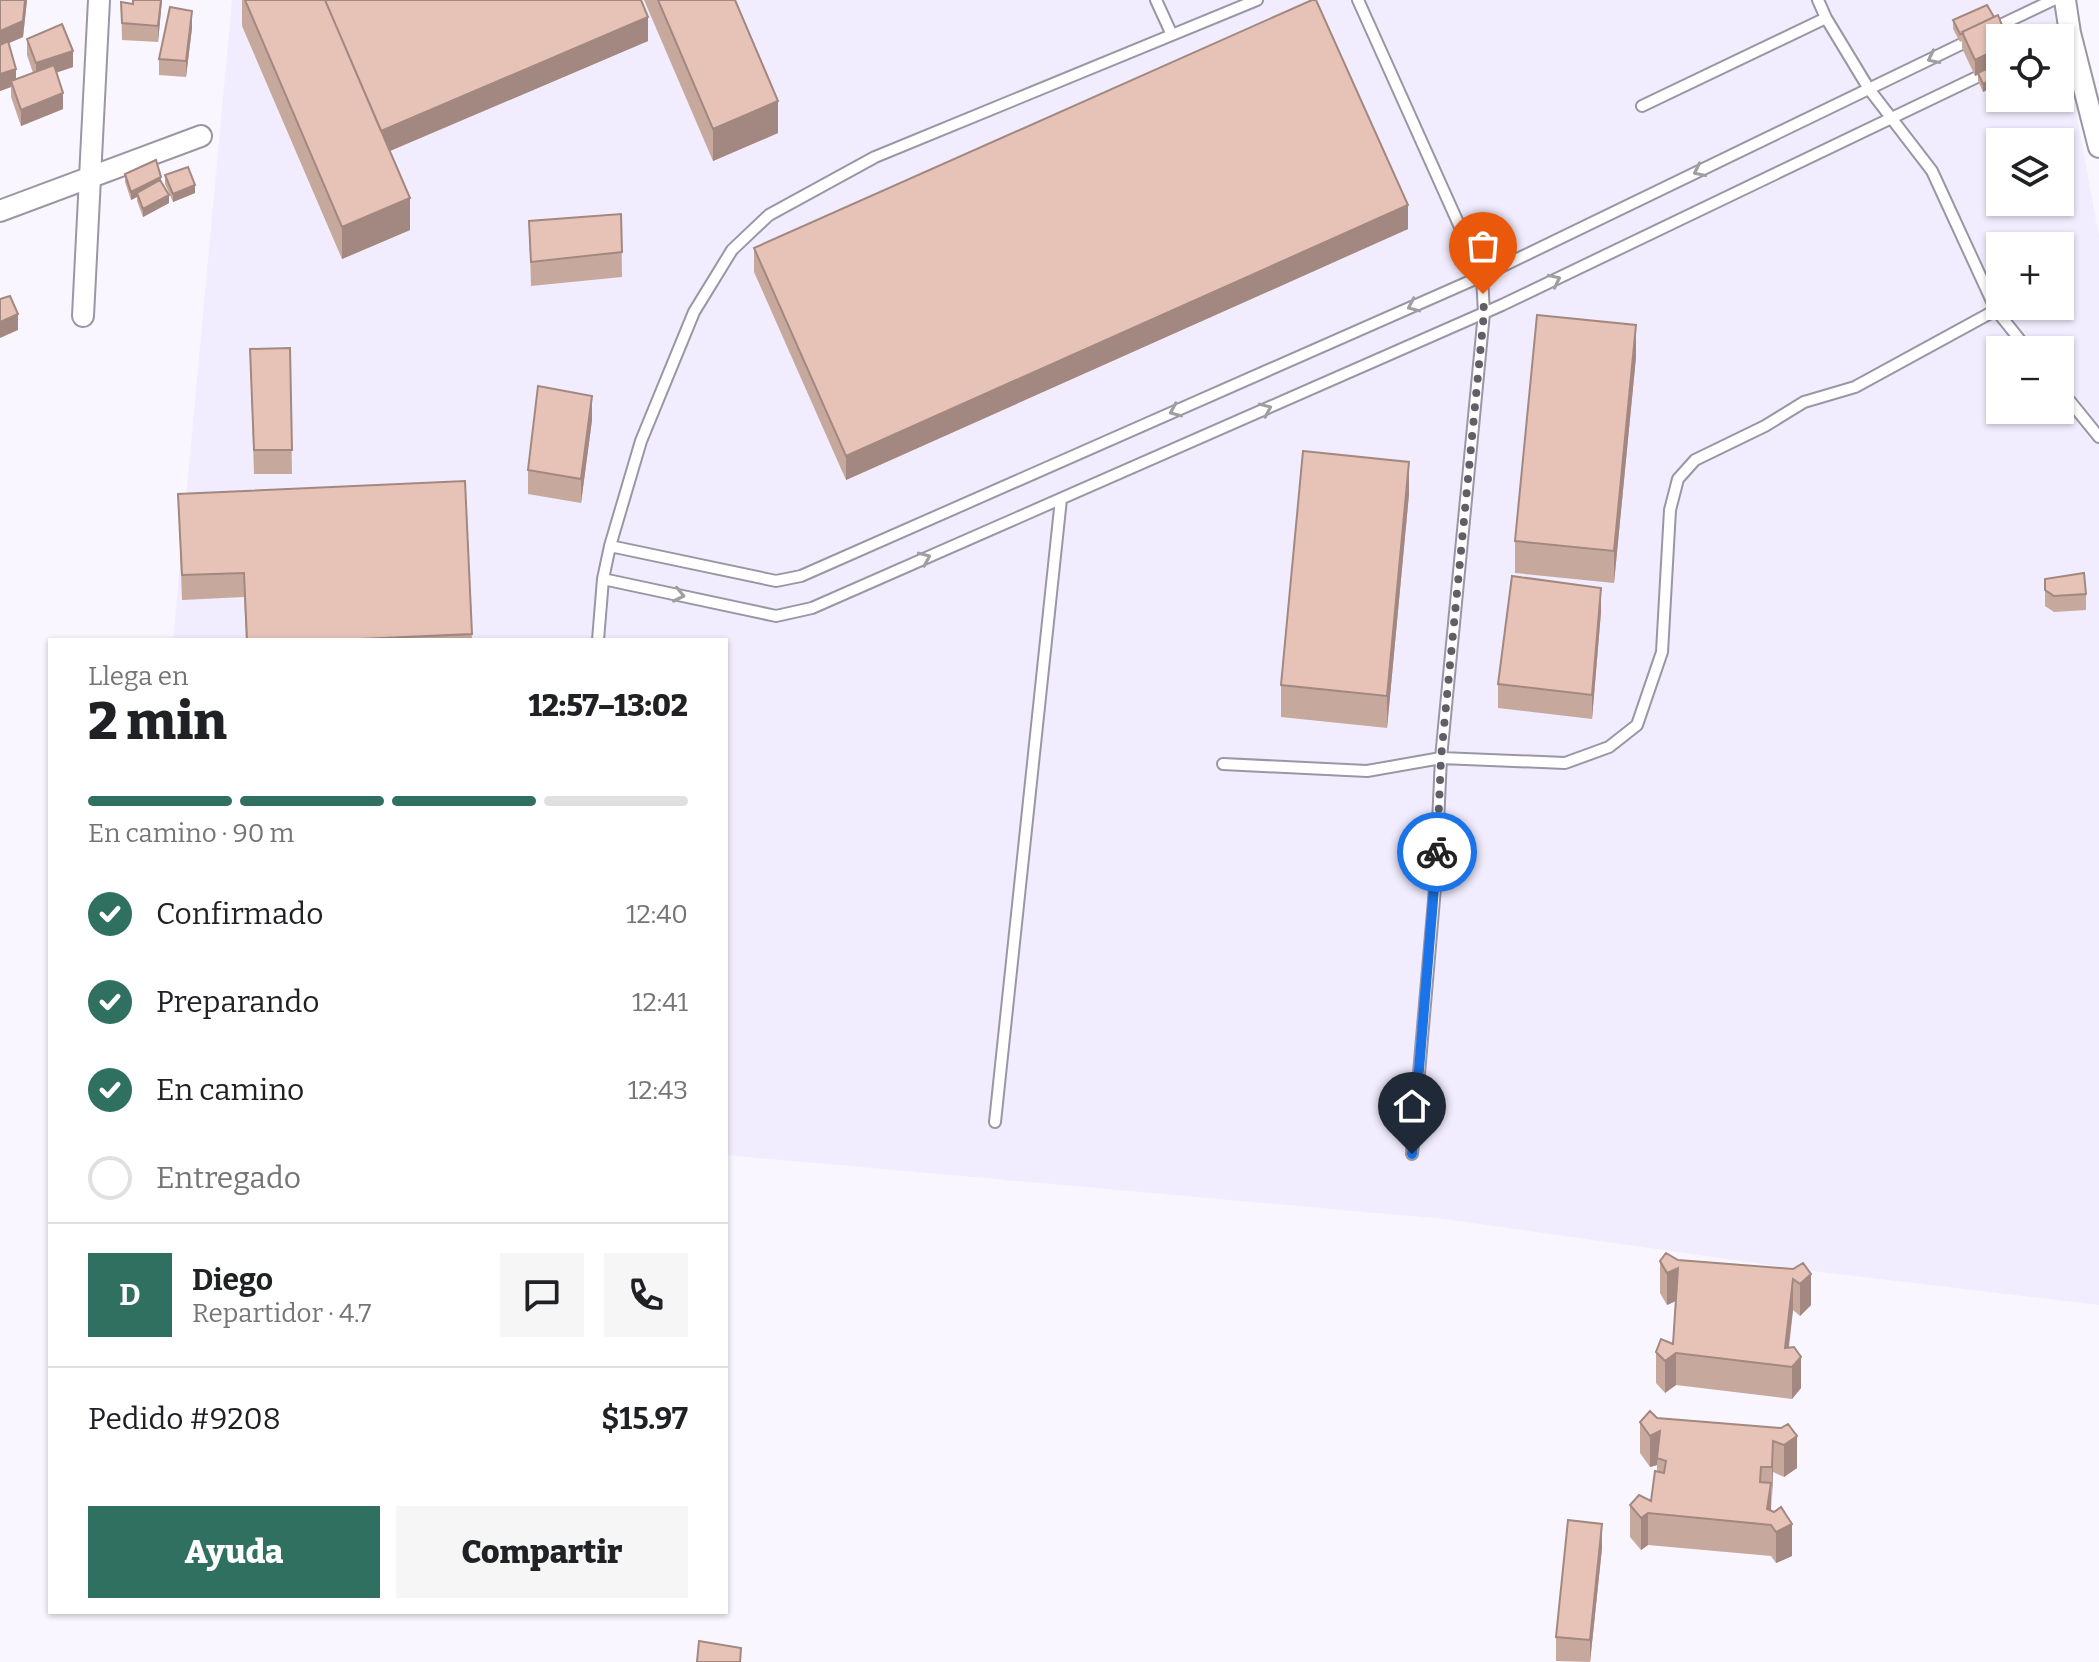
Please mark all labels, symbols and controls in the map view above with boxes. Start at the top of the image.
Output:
map controls [1986,24,2074,424]
button: locate [1986,24,2074,112]
one-way arrow [1926,48,1941,64]
button: layers [1986,128,2074,216]
one-way arrow [1692,161,1707,177]
pin [1449,212,1517,294]
icon: bag [1461,224,1505,268]
button: + [1986,232,2074,320]
one-way arrow [1546,274,1561,290]
one-way arrow [1407,296,1421,312]
button: − [1986,336,2074,424]
one-way arrow [1169,401,1183,417]
one-way arrow [1258,402,1272,418]
one-way arrow [917,551,932,567]
one-way arrow [672,586,685,603]
text: Llega en [88,661,188,692]
text: 12:57–13:02 [528,688,688,724]
text: 2 min [88,690,227,753]
courier [1397,812,1477,892]
text: En camino · 90 m [88,818,294,849]
icon: bike [1415,830,1459,874]
icon: check [88,892,132,936]
text: Confirmado [156,896,323,932]
text: 12:40 [626,899,688,930]
icon: check [88,980,132,1024]
text: Preparando [156,984,320,1020]
text: 12:41 [632,987,688,1018]
icon: check [88,1068,132,1112]
text: En camino [156,1072,304,1108]
pin [1378,1072,1446,1154]
text: 12:43 [628,1075,688,1106]
icon: home [1390,1084,1434,1128]
text: Entregado [156,1160,301,1196]
button: chat [500,1253,584,1337]
button: phone [604,1253,688,1337]
text: Diego [192,1262,273,1298]
text: D [119,1277,141,1313]
text: Repartidor · 4.7 [192,1298,371,1329]
text: Pedido #9208 [88,1401,281,1437]
text: $15.97 [601,1401,688,1437]
button: Ayuda [88,1506,380,1598]
button: Compartir [396,1506,688,1598]

